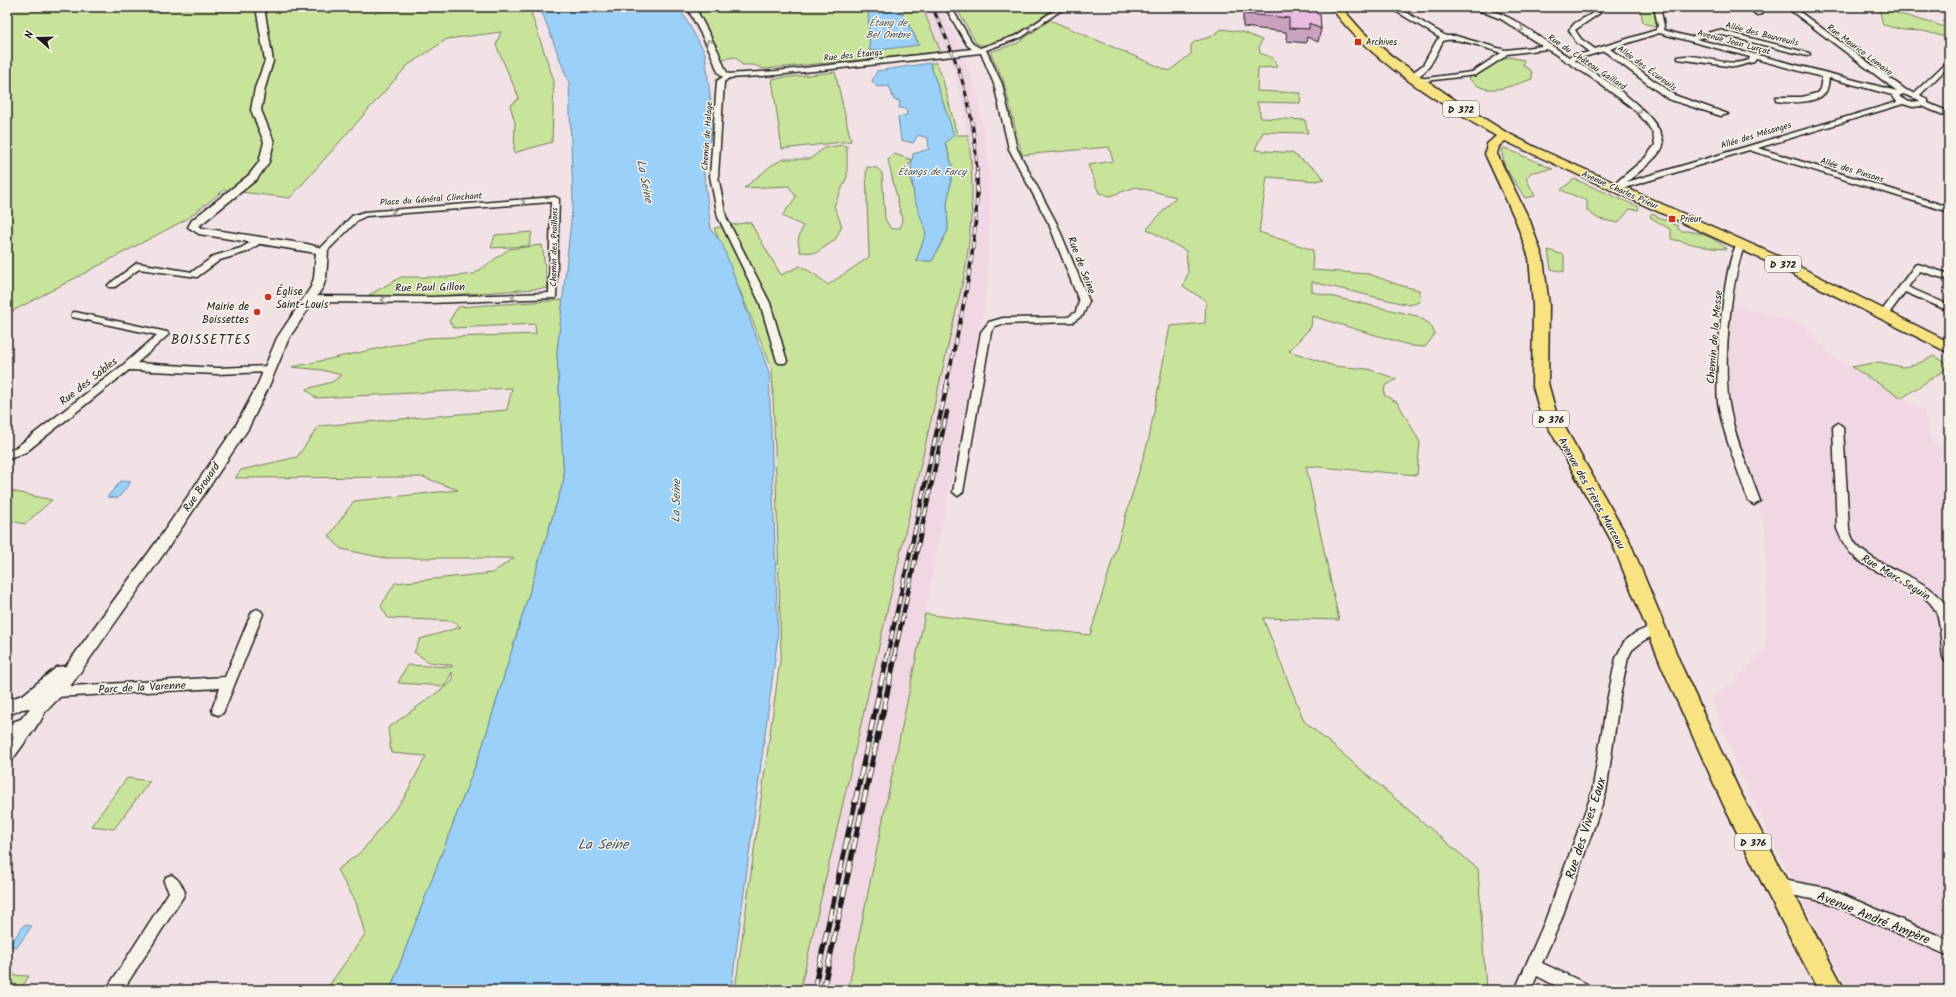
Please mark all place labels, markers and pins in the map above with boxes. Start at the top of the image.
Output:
place label: Archives [1366,35,1397,50]
marker: Archives [1353,37,1363,47]
place label: Prieur [1680,212,1702,227]
marker: Prieur [1667,214,1677,224]
place label: Église Saint-Louis [276,283,329,314]
marker: Église Saint-Louis [263,292,273,302]
place label: Mairie de Boissettes [202,298,249,329]
marker: Mairie de Boissettes [252,307,262,317]

